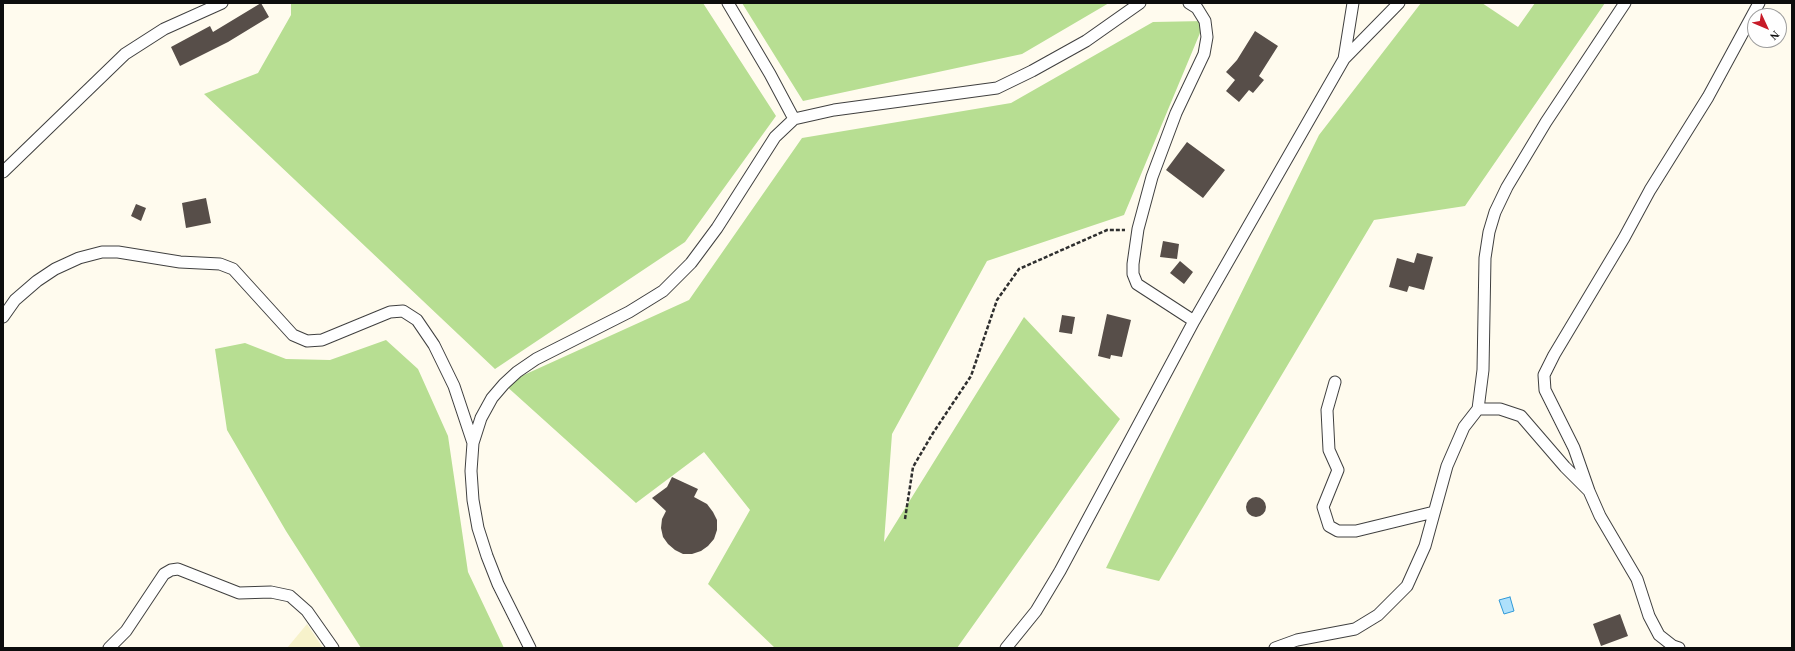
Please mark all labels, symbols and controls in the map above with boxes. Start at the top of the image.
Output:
north arrow [1747,8,1787,48]
text: N [1768,29,1782,43]

